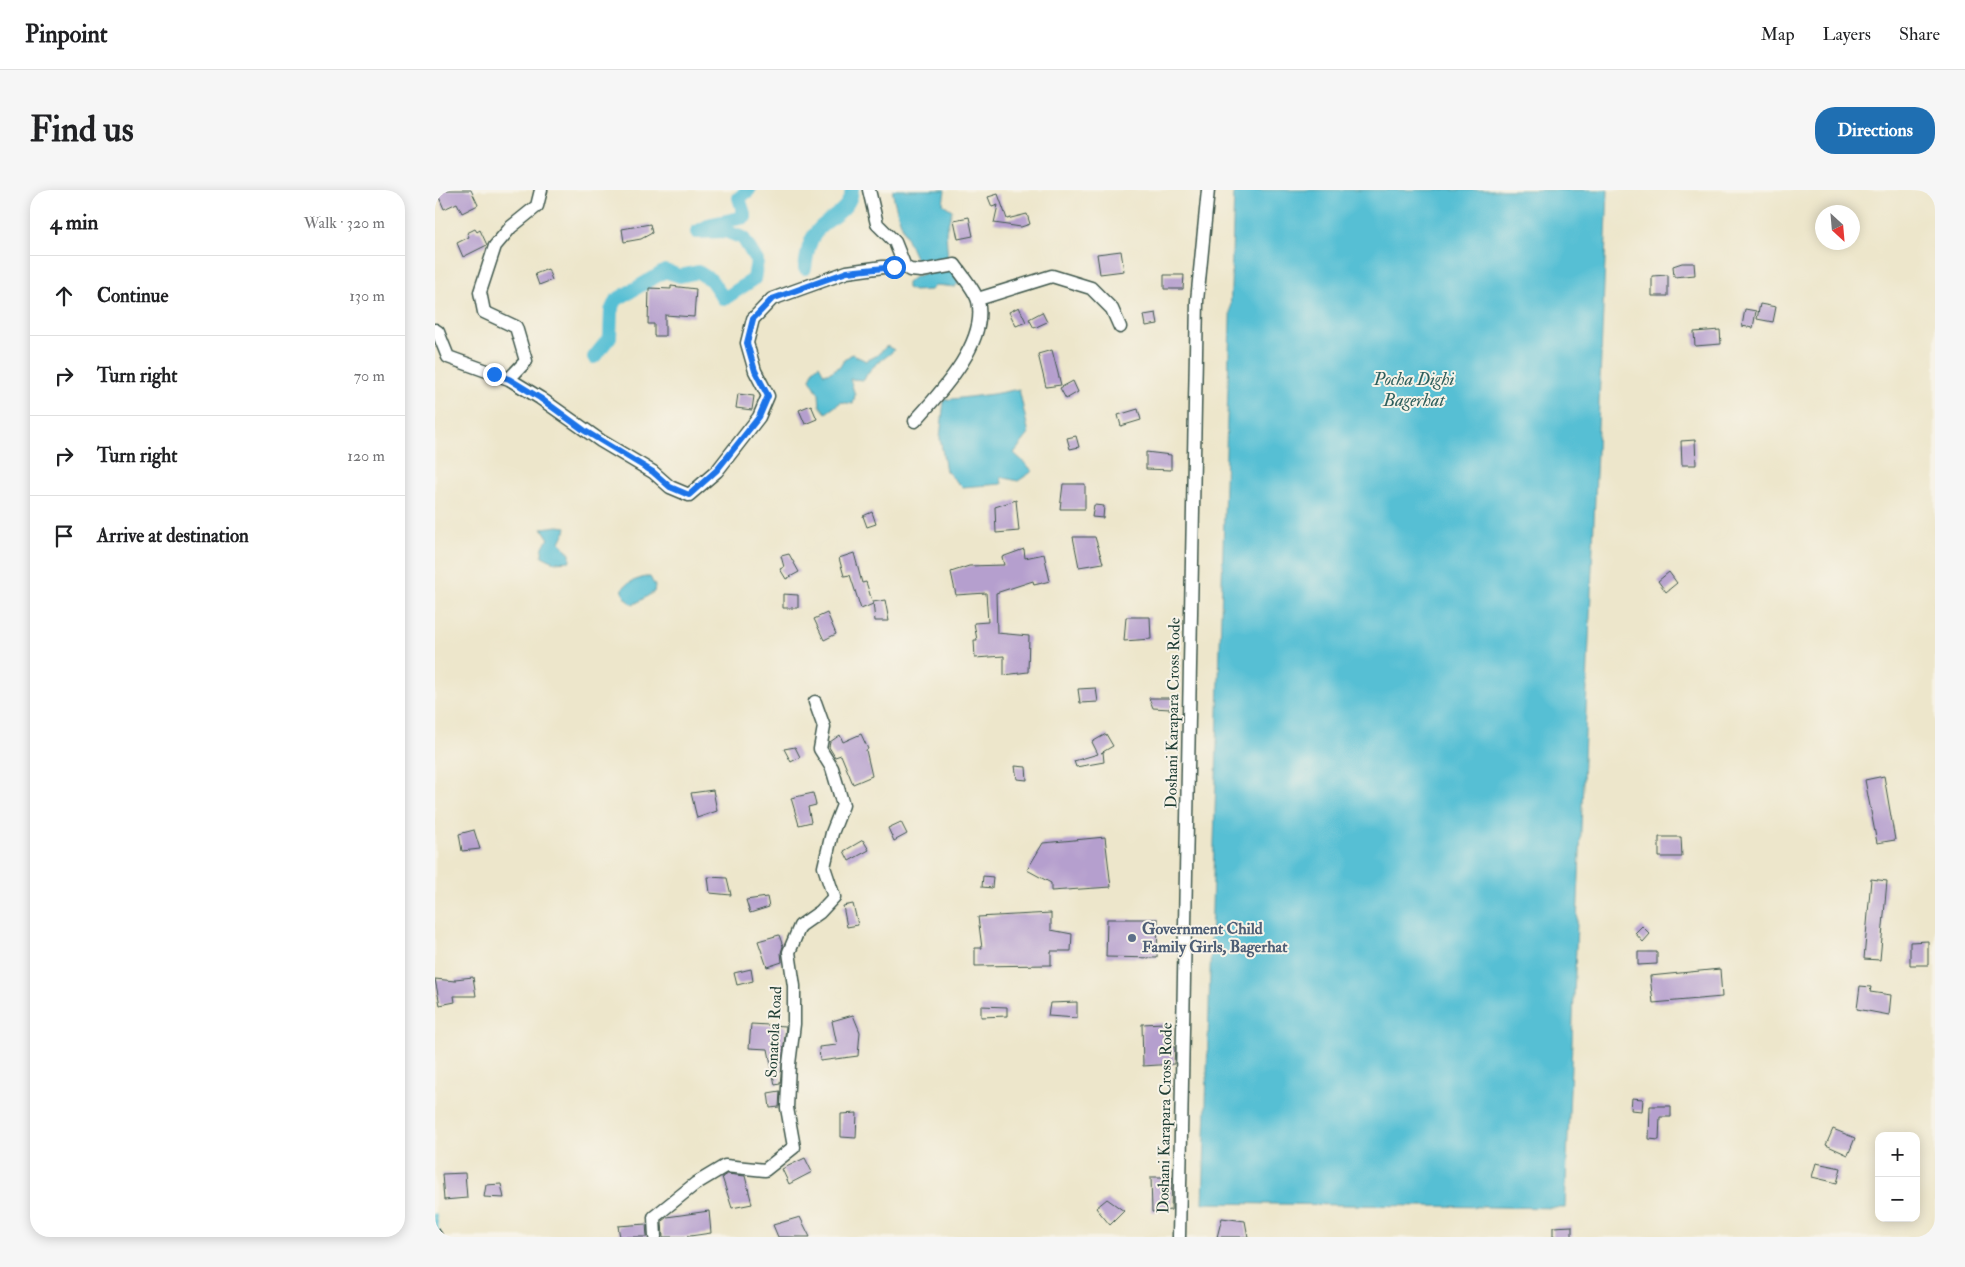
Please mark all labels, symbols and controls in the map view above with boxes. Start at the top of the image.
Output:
text: Pinpoint [25,19,108,50]
text: Map [1761,23,1795,46]
text: Layers [1823,23,1871,46]
text: Share [1899,23,1940,46]
button: Directions [1815,107,1935,154]
text: Find us [30,108,134,152]
north arrow [1815,205,1860,250]
text: 4 min [50,209,98,236]
text: Walk · 320 m [304,213,385,233]
route start [883,256,906,279]
icon: ahead [50,282,78,310]
text: Continue [97,284,168,308]
text: 130 m [349,286,385,306]
icon: right [50,362,78,390]
route end [483,363,506,386]
text: Turn right [97,364,177,388]
text: 70 m [354,366,385,386]
water label: Pocha Dighi Bagerhat [1373,368,1455,412]
icon: right [50,442,78,470]
text: Turn right [97,444,177,468]
text: 120 m [347,446,385,466]
icon: arrive [50,522,78,550]
text: Arrive at destination [97,524,249,548]
street label: Doshani Karapara Cross Rode [1161,617,1186,809]
place label: Government Child Family Girls, Bagerhat [1142,919,1288,958]
marker: Government Child Family Girls, Bagerhat [1126,932,1138,944]
street label: Sonatola Road [762,986,786,1078]
street label: Doshani Karapara Cross Rode [1153,1022,1178,1214]
map controls [1875,1132,1920,1222]
button: + [1875,1132,1920,1177]
button: − [1875,1177,1920,1222]

